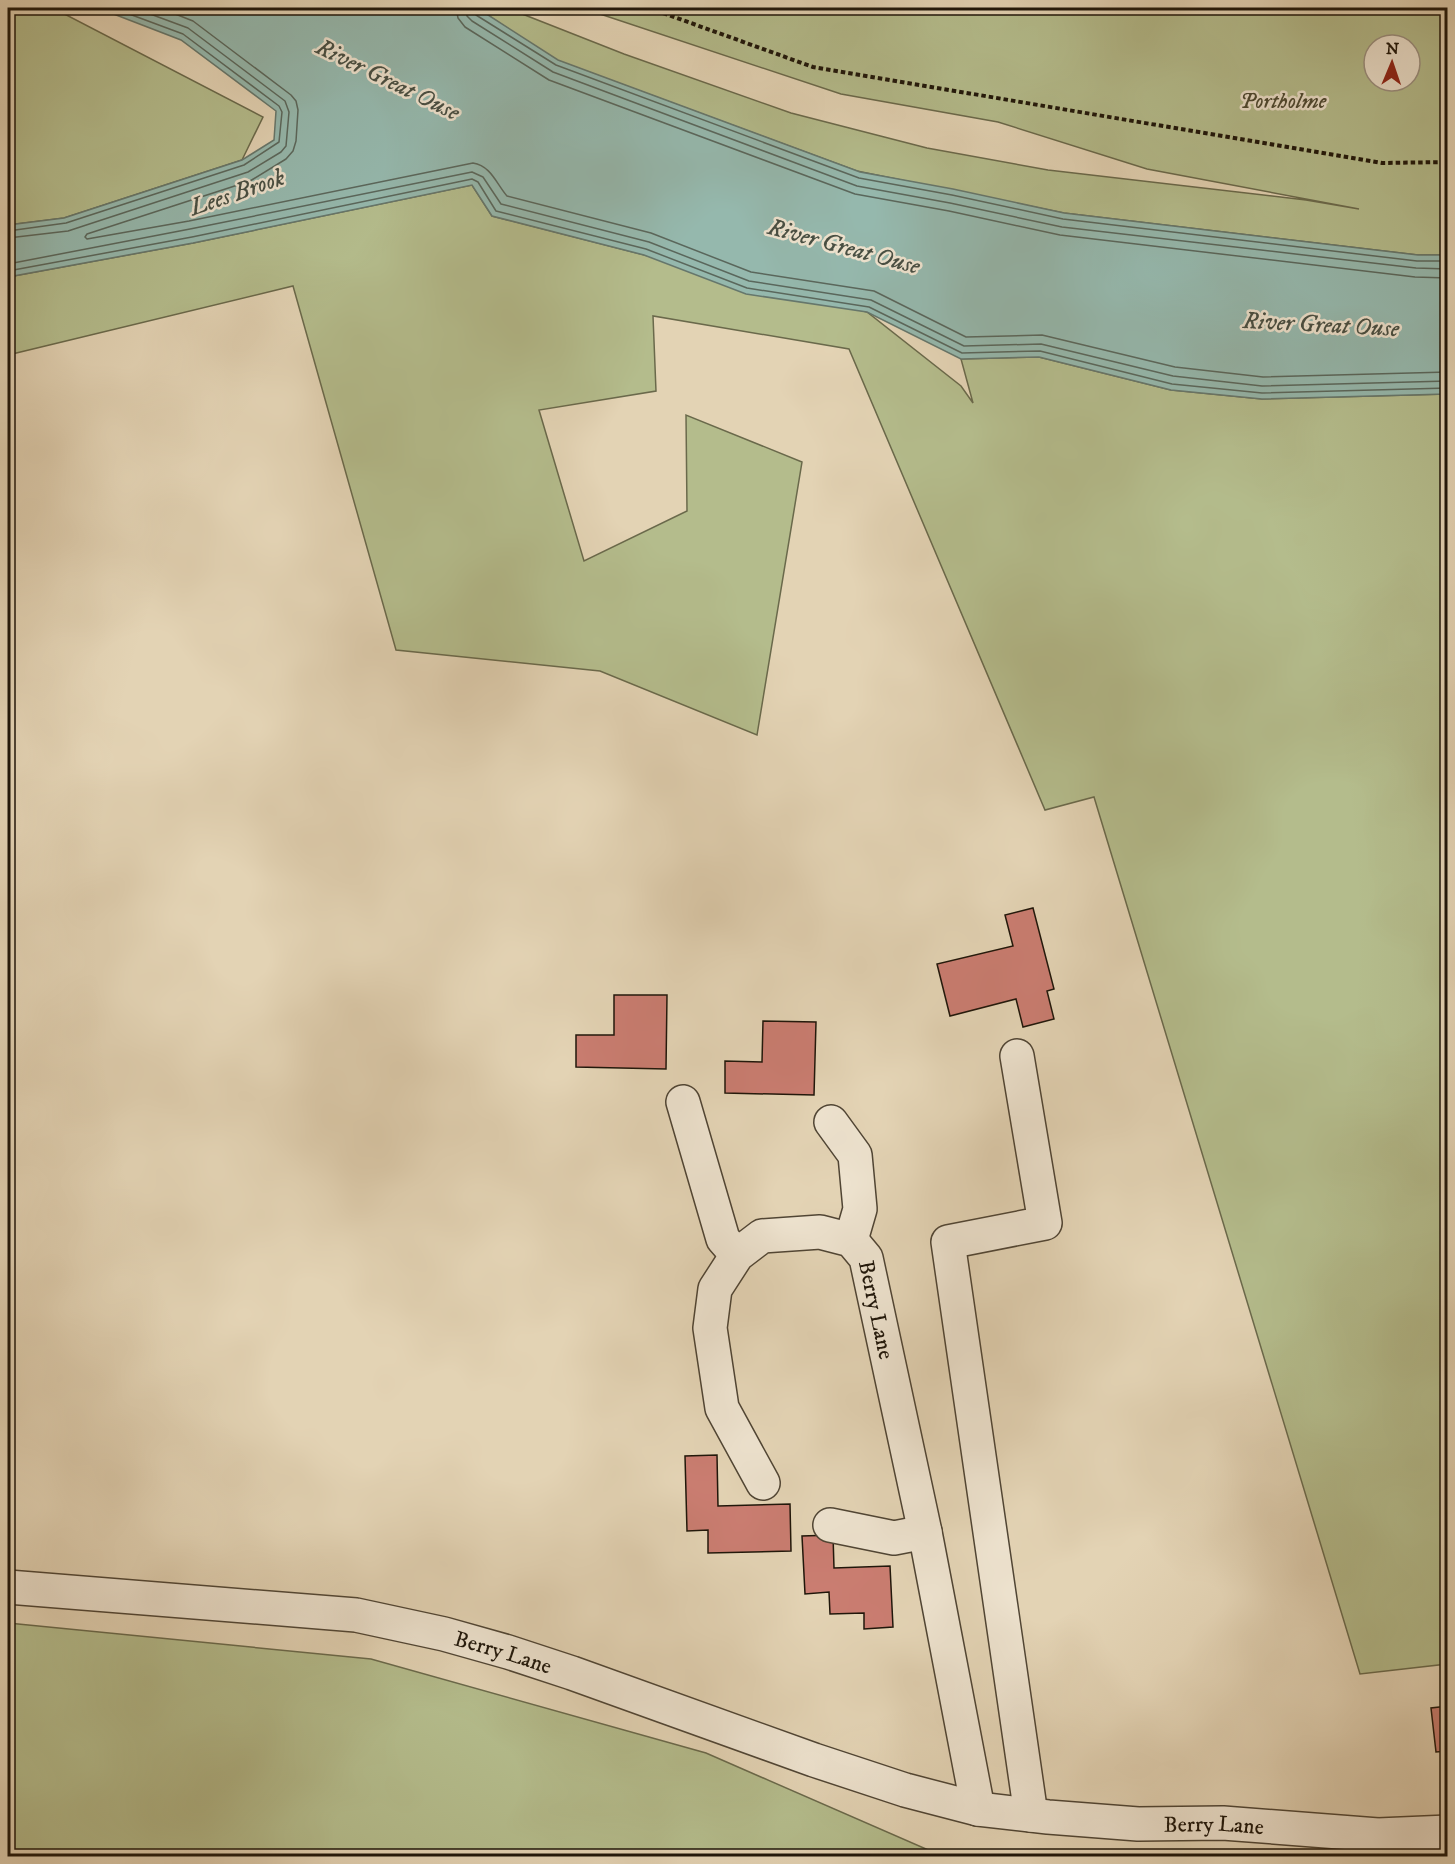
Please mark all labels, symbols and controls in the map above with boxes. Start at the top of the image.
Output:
water label: River Great Ouse [310,32,465,128]
north arrow [1362,33,1422,93]
text: N [1386,39,1399,59]
park label: Portholme [1240,88,1327,115]
water label: Lees Brook [184,163,289,224]
water label: River Great Ouse [763,212,924,282]
water label: River Great Ouse [1241,306,1401,344]
street label: Berry Lane [852,1258,899,1362]
street label: Berry Lane [451,1626,555,1680]
street label: Berry Lane [1164,1811,1265,1841]

